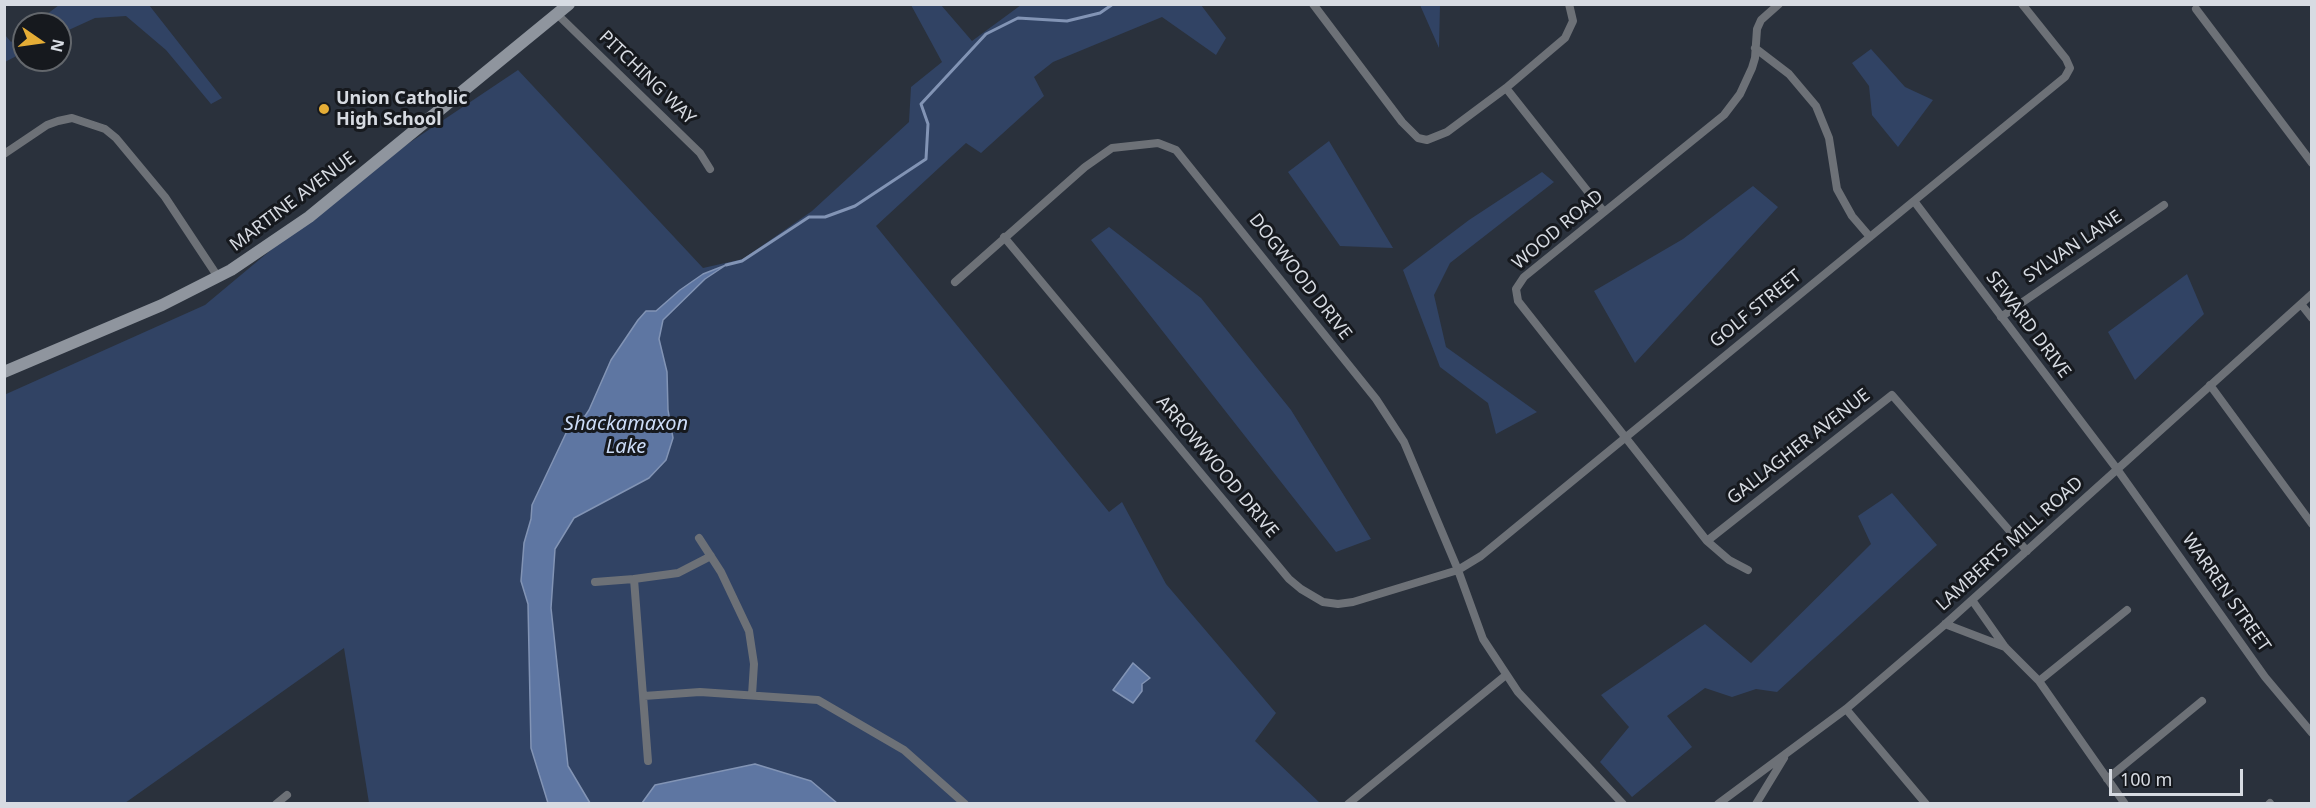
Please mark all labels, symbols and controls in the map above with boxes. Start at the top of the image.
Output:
north arrow [12,12,72,72]
street label: PITCHING WAY [594,27,700,129]
text: N [45,37,70,54]
place label: Union Catholic High School [336,88,467,130]
marker: Union Catholic High School [317,102,331,116]
street label: MARTINE AVENUE [226,148,360,256]
street label: WOOD ROAD [1508,186,1608,274]
street label: SYLVAN LANE [2020,206,2126,288]
street label: DOGWOOD DRIVE [1244,210,1356,344]
street label: GOLF STREET [1706,265,1806,353]
street label: SEWARD DRIVE [1981,268,2075,382]
street label: GALLAGHER AVENUE [1723,385,1875,509]
street label: ARROWWOOD DRIVE [1151,392,1283,542]
water label: Shackamaxon Lake [564,412,688,459]
street label: LAMBERTS MILL ROAD [1932,472,2088,616]
street label: WARREN STREET [2177,530,2275,656]
scale bar [2112,757,2246,795]
text: 100 m [2120,767,2172,791]

